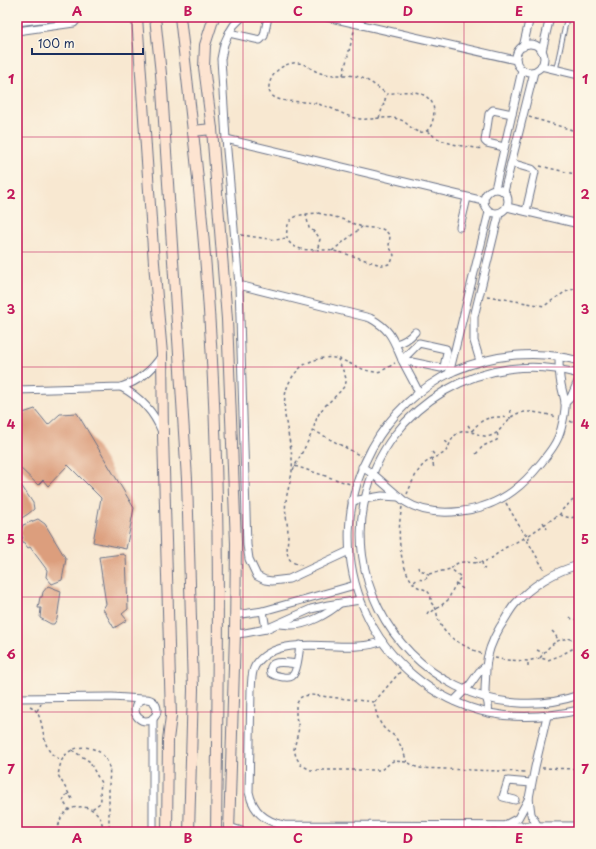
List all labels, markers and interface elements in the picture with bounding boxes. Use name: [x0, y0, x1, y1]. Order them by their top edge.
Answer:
text: A: [72, 1, 82, 20]
text: B: [184, 1, 193, 20]
text: C: [293, 1, 303, 20]
text: D: [403, 1, 413, 20]
text: E: [515, 1, 523, 20]
scale bar: [32, 30, 143, 56]
text: 100 m: [38, 34, 75, 52]
text: 1: [8, 69, 14, 88]
text: 1: [582, 69, 588, 88]
text: 2: [6, 184, 16, 203]
text: 2: [580, 184, 590, 203]
text: 3: [7, 299, 16, 318]
text: 3: [581, 299, 590, 318]
text: 4: [7, 414, 16, 433]
text: 4: [581, 414, 590, 433]
text: 5: [7, 529, 15, 548]
text: 5: [581, 529, 589, 548]
text: 6: [6, 644, 16, 663]
text: 6: [580, 644, 590, 663]
text: 7: [7, 759, 15, 778]
text: 7: [581, 759, 589, 778]
text: A: [72, 828, 82, 847]
text: B: [184, 828, 193, 847]
text: C: [293, 828, 303, 847]
text: D: [403, 828, 413, 847]
text: E: [515, 828, 523, 847]

